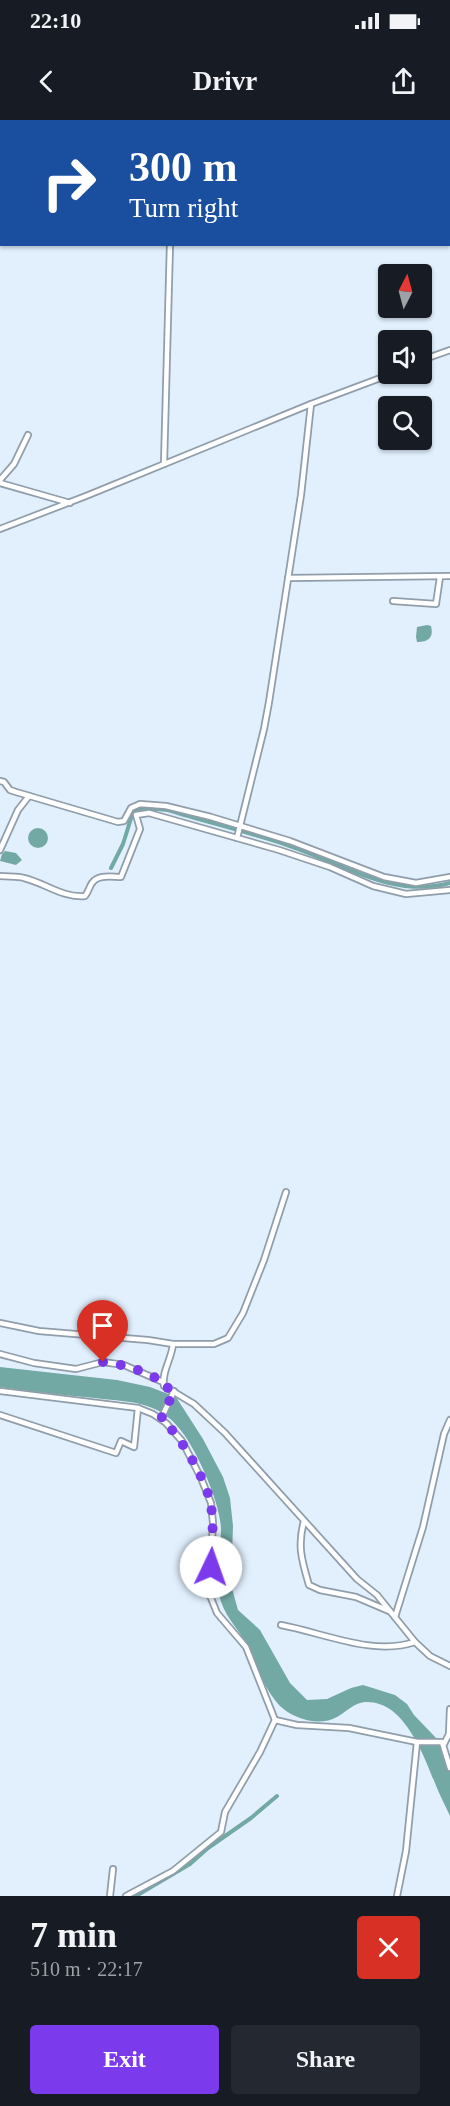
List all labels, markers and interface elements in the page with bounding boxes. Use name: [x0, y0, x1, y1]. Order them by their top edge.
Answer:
text: 22:10: [30, 8, 81, 33]
icon: back: [30, 65, 63, 98]
icon: share: [387, 65, 420, 98]
text: Drivr: [193, 66, 257, 96]
icon: right: [30, 144, 108, 222]
text: 300 m: [129, 144, 238, 190]
text: Turn right: [129, 193, 238, 223]
north arrow: [378, 264, 432, 318]
map controls: [378, 264, 432, 450]
button: sound: [378, 330, 432, 384]
button: search: [378, 396, 432, 450]
pin: [77, 1300, 128, 1362]
icon: arrive: [86, 1309, 119, 1342]
position arrow: [179, 1535, 243, 1599]
text: 7 min: [30, 1915, 117, 1955]
button: close: [357, 1916, 420, 1979]
text: 510 m · 22:17: [30, 1958, 143, 1980]
button: Exit: [30, 2025, 219, 2094]
button: Share: [231, 2025, 420, 2094]

